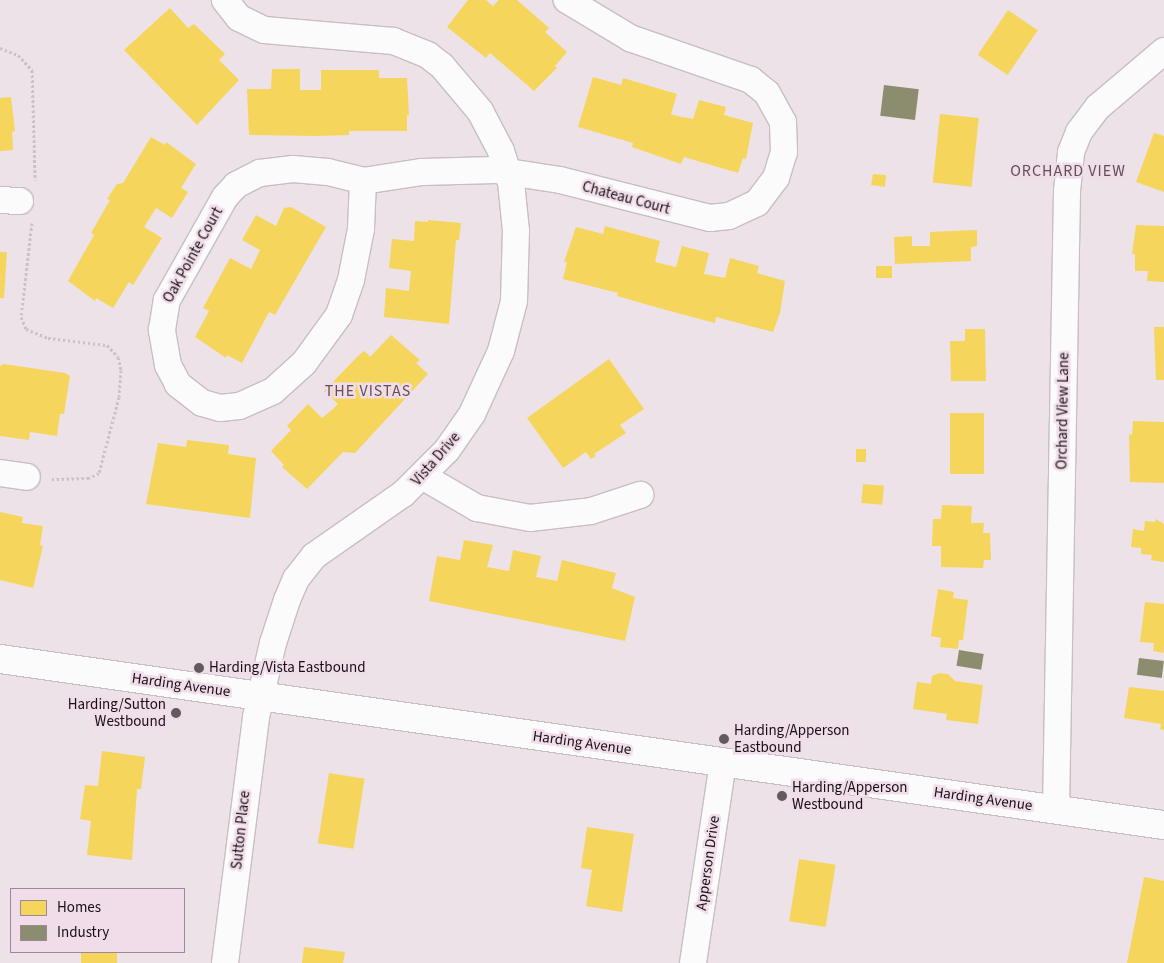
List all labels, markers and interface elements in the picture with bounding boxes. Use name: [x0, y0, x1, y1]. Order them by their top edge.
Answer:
district label: ORCHARD VIEW: [1009, 161, 1127, 181]
street label: Chateau Court: [580, 178, 672, 218]
street label: Oak Pointe Court: [159, 204, 227, 306]
street label: Orchard View Lane: [1053, 352, 1073, 470]
district label: THE VISTAS: [324, 381, 412, 401]
street label: Vista Drive: [408, 428, 464, 490]
place label: Harding/Vista Eastbound: [209, 659, 365, 677]
marker: Harding/Vista Eastbound: [193, 662, 205, 674]
street label: Harding Avenue: [131, 669, 231, 701]
place label: Harding/Sutton Westbound: [68, 695, 166, 730]
marker: Harding/Sutton Westbound: [170, 707, 182, 719]
place label: Harding/Apperson Eastbound: [734, 721, 850, 756]
street label: Harding Avenue: [532, 727, 632, 759]
marker: Harding/Apperson Eastbound: [718, 733, 730, 745]
place label: Harding/Apperson Westbound: [792, 778, 908, 813]
street label: Harding Avenue: [933, 783, 1033, 815]
street label: Sutton Place: [228, 790, 254, 870]
marker: Harding/Apperson Westbound: [776, 790, 788, 802]
street label: Apperson Drive: [692, 814, 724, 912]
legend: [10, 888, 185, 953]
text: Homes: [57, 897, 101, 918]
text: Industry: [57, 922, 109, 943]

